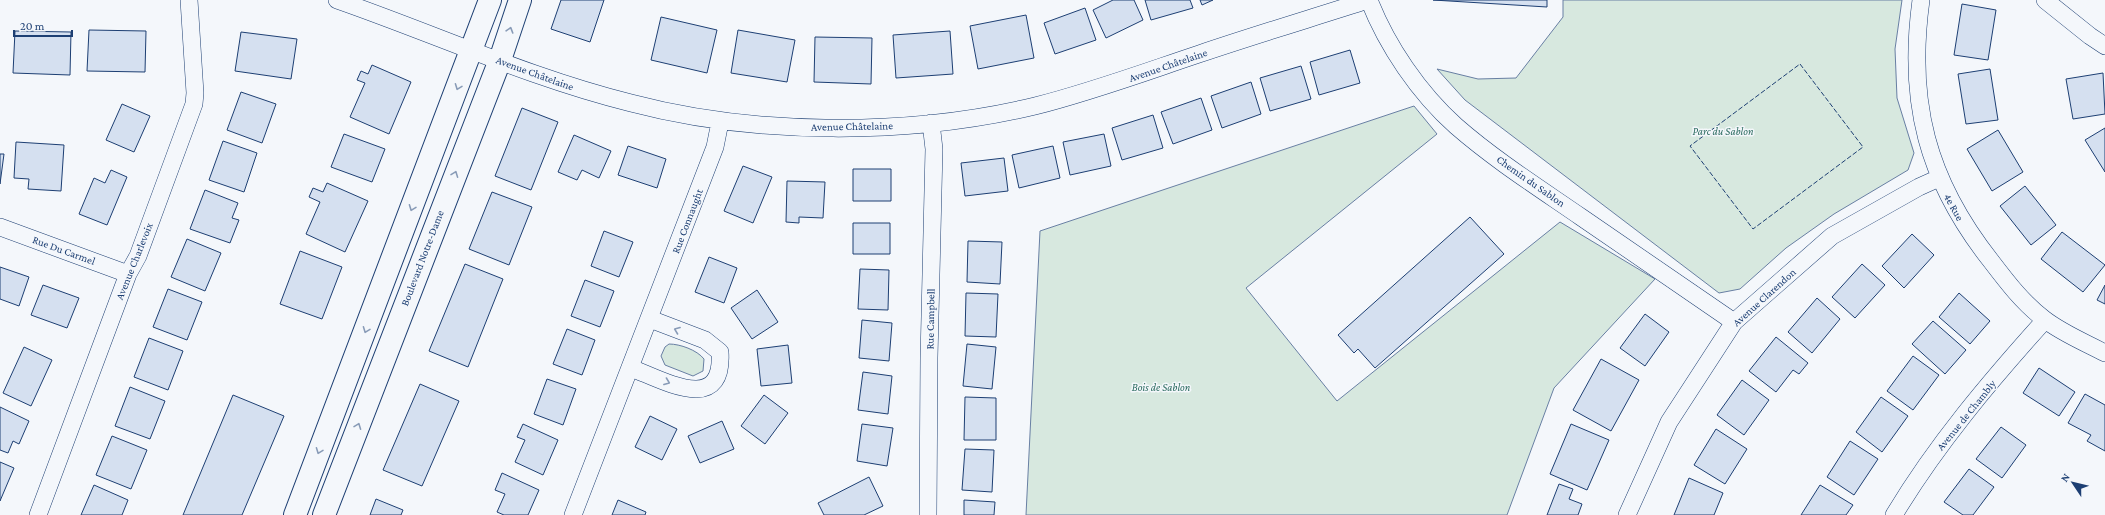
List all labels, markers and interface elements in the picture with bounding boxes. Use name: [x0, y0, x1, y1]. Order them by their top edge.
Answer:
scale bar: [14, 12, 72, 38]
text: 20 m: [20, 19, 45, 33]
one-way arrow: [506, 27, 514, 34]
street label: Avenue Châtelaine: [1127, 46, 1209, 84]
street label: Avenue Châtelaine: [494, 53, 576, 93]
one-way arrow: [455, 83, 463, 90]
street label: Avenue Châtelaine: [811, 119, 893, 133]
park label: Parc du Sablon: [1693, 125, 1754, 137]
street label: Chemin du Sablon: [1494, 153, 1568, 209]
one-way arrow: [450, 171, 458, 179]
street label: Rue Connaught: [669, 187, 706, 255]
street label: 4e Rue: [1942, 191, 1966, 223]
one-way arrow: [408, 205, 416, 212]
street label: Boulevard Notre-Dame: [398, 208, 446, 308]
street label: Avenue Charlevoix: [113, 221, 155, 301]
street label: Rue Du Carmel: [31, 233, 97, 267]
street label: Avenue Clarendon: [1730, 266, 1798, 328]
street label: Rue Campbell: [923, 288, 938, 350]
one-way arrow: [362, 326, 370, 333]
one-way arrow: [674, 326, 681, 334]
one-way arrow: [664, 377, 671, 385]
street label: Avenue de Chambly: [1934, 377, 1999, 453]
park label: Bois de Sablon: [1132, 381, 1191, 393]
one-way arrow: [353, 423, 361, 430]
one-way arrow: [316, 448, 324, 455]
north arrow: [2053, 463, 2093, 503]
text: N: [2058, 470, 2072, 484]

